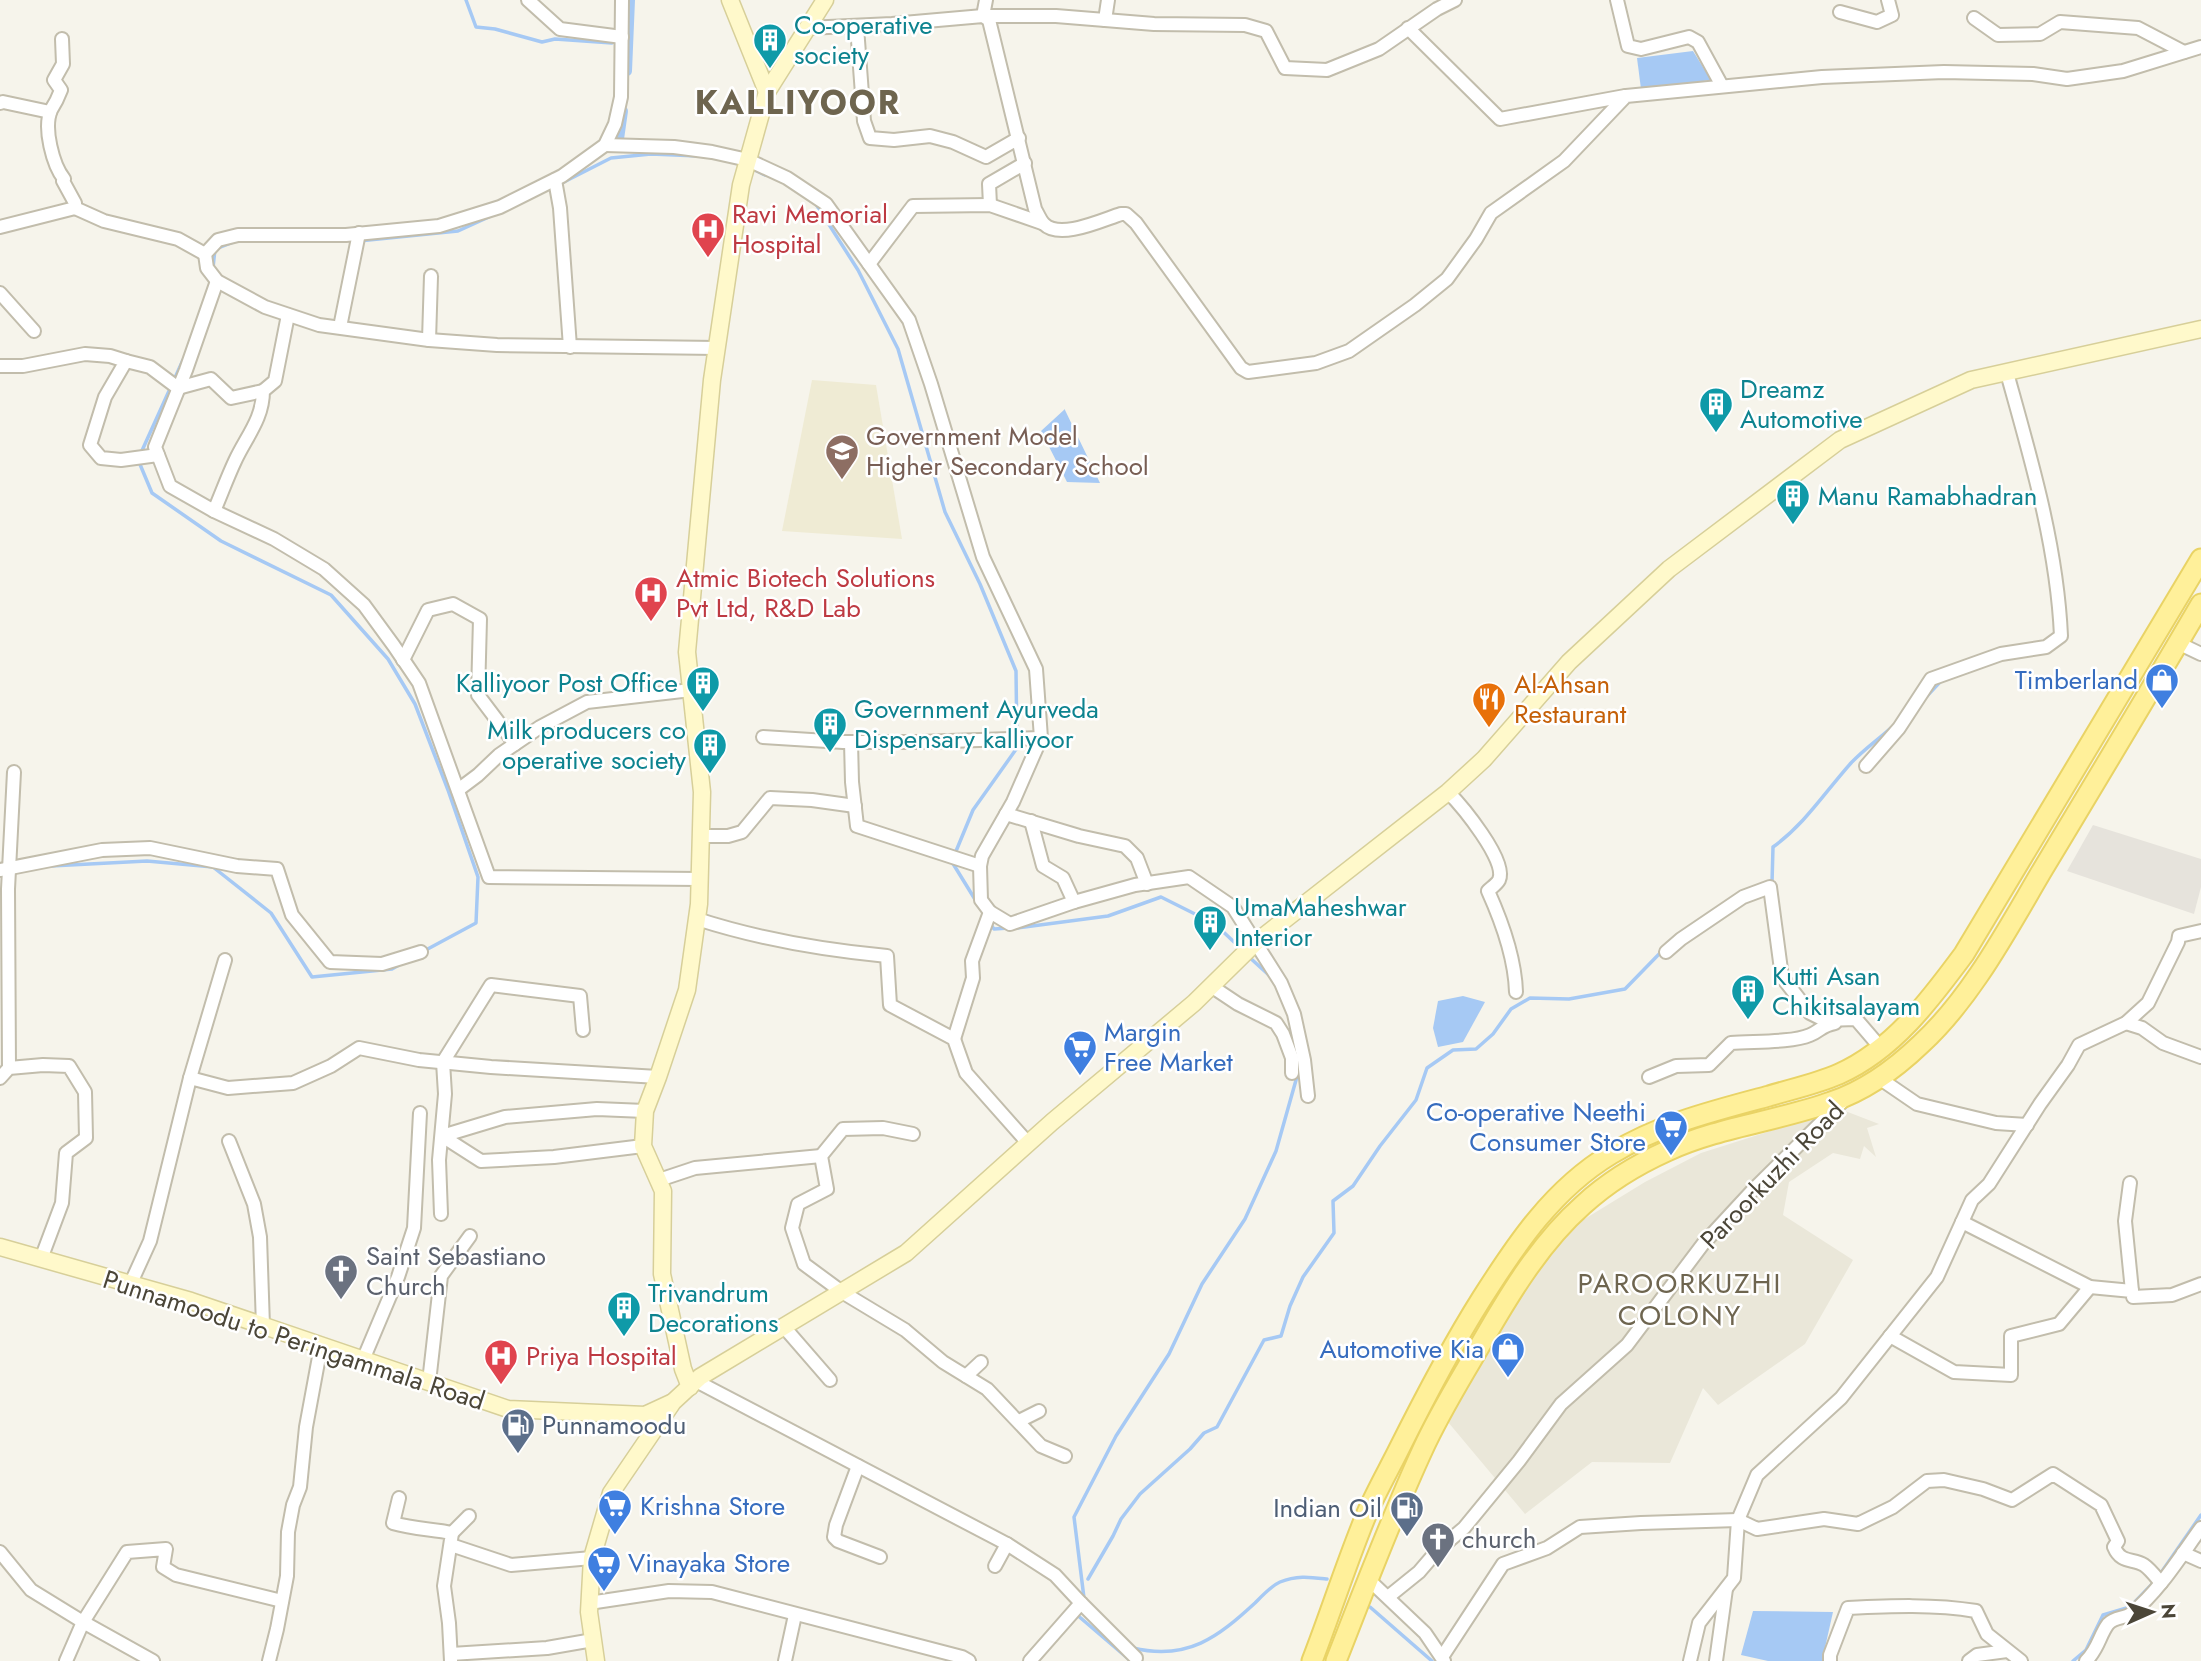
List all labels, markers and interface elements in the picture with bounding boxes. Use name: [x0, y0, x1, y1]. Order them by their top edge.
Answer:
place label: Co-operative society: [794, 6, 933, 74]
building icon: Co-operative society: [751, 21, 789, 70]
district label: KALLIYOOR: [695, 79, 901, 126]
place label: Ravi Memorial Hospital: [732, 195, 888, 263]
hospital icon: Ravi Memorial Hospital: [689, 210, 727, 259]
place label: Dreamz Automotive: [1740, 370, 1863, 438]
building icon: Dreamz Automotive: [1697, 385, 1735, 434]
place label: Government Model Higher Secondary School: [866, 417, 1149, 485]
school or university icon: Government Model Higher Secondary School: [823, 432, 861, 481]
building icon: Manu Ramabhadran: [1774, 477, 1812, 526]
place label: Manu Ramabhadran: [1818, 477, 2037, 515]
place label: Atmic Biotech Solutions Pvt Ltd, R&D Lab: [676, 559, 935, 627]
hospital icon: Atmic Biotech Solutions Pvt Ltd, R&D Lab: [632, 574, 670, 623]
place label: Timberland: [2015, 661, 2138, 699]
shop icon: Timberland: [2143, 661, 2181, 710]
place label: Kalliyoor Post Office: [456, 664, 678, 702]
building icon: Kalliyoor Post Office: [684, 664, 722, 713]
place label: Al-Ahsan Restaurant: [1514, 665, 1627, 733]
restaurant icon: Al-Ahsan Restaurant: [1470, 680, 1508, 729]
place label: Government Ayurveda Dispensary kalliyoor: [854, 690, 1099, 758]
building icon: Government Ayurveda Dispensary kalliyoor: [811, 705, 849, 754]
place label: Milk producers co operative society: [487, 711, 687, 779]
building icon: Milk producers co operative society: [691, 726, 729, 775]
place label: UmaMaheshwar Interior: [1234, 888, 1407, 956]
building icon: UmaMaheshwar Interior: [1191, 903, 1229, 952]
place label: Kutti Asan Chikitsalayam: [1772, 957, 1920, 1025]
building icon: Kutti Asan Chikitsalayam: [1729, 972, 1767, 1021]
place label: Margin Free Market: [1104, 1013, 1234, 1081]
supermarket icon: Margin Free Market: [1061, 1028, 1099, 1077]
street label: Paroorkuzhi Road: [1691, 1092, 1853, 1258]
place label: Co-operative Neethi Consumer Store: [1426, 1093, 1646, 1161]
supermarket icon: Co-operative Neethi Consumer Store: [1652, 1108, 1690, 1157]
place label: Saint Sebastiano Church: [366, 1237, 546, 1305]
church icon: Saint Sebastiano Church: [322, 1252, 360, 1301]
street label: Punnamoodu to Peringammala Road: [98, 1260, 490, 1420]
district label: PAROORKUZHI COLONY: [1578, 1263, 1782, 1336]
place label: Trivandrum Decorations: [648, 1274, 778, 1342]
building icon: Trivandrum Decorations: [605, 1289, 643, 1338]
place label: Automotive Kia: [1320, 1330, 1484, 1368]
shop icon: Automotive Kia: [1489, 1330, 1527, 1379]
hospital icon: Priya Hospital: [482, 1337, 520, 1386]
place label: Priya Hospital: [526, 1337, 677, 1375]
fuel station icon: Punnamoodu: [499, 1406, 537, 1455]
place label: Punnamoodu: [542, 1406, 686, 1444]
supermarket icon: Krishna Store: [596, 1487, 634, 1536]
place label: Krishna Store: [640, 1487, 785, 1525]
place label: Indian Oil: [1273, 1489, 1382, 1527]
fuel station icon: Indian Oil: [1388, 1489, 1426, 1538]
church icon: church: [1419, 1520, 1457, 1569]
place label: church: [1462, 1520, 1536, 1558]
supermarket icon: Vinayaka Store: [585, 1544, 623, 1593]
place label: Vinayaka Store: [628, 1544, 790, 1582]
north arrow: [2117, 1577, 2187, 1647]
text: N: [2155, 1603, 2182, 1619]

